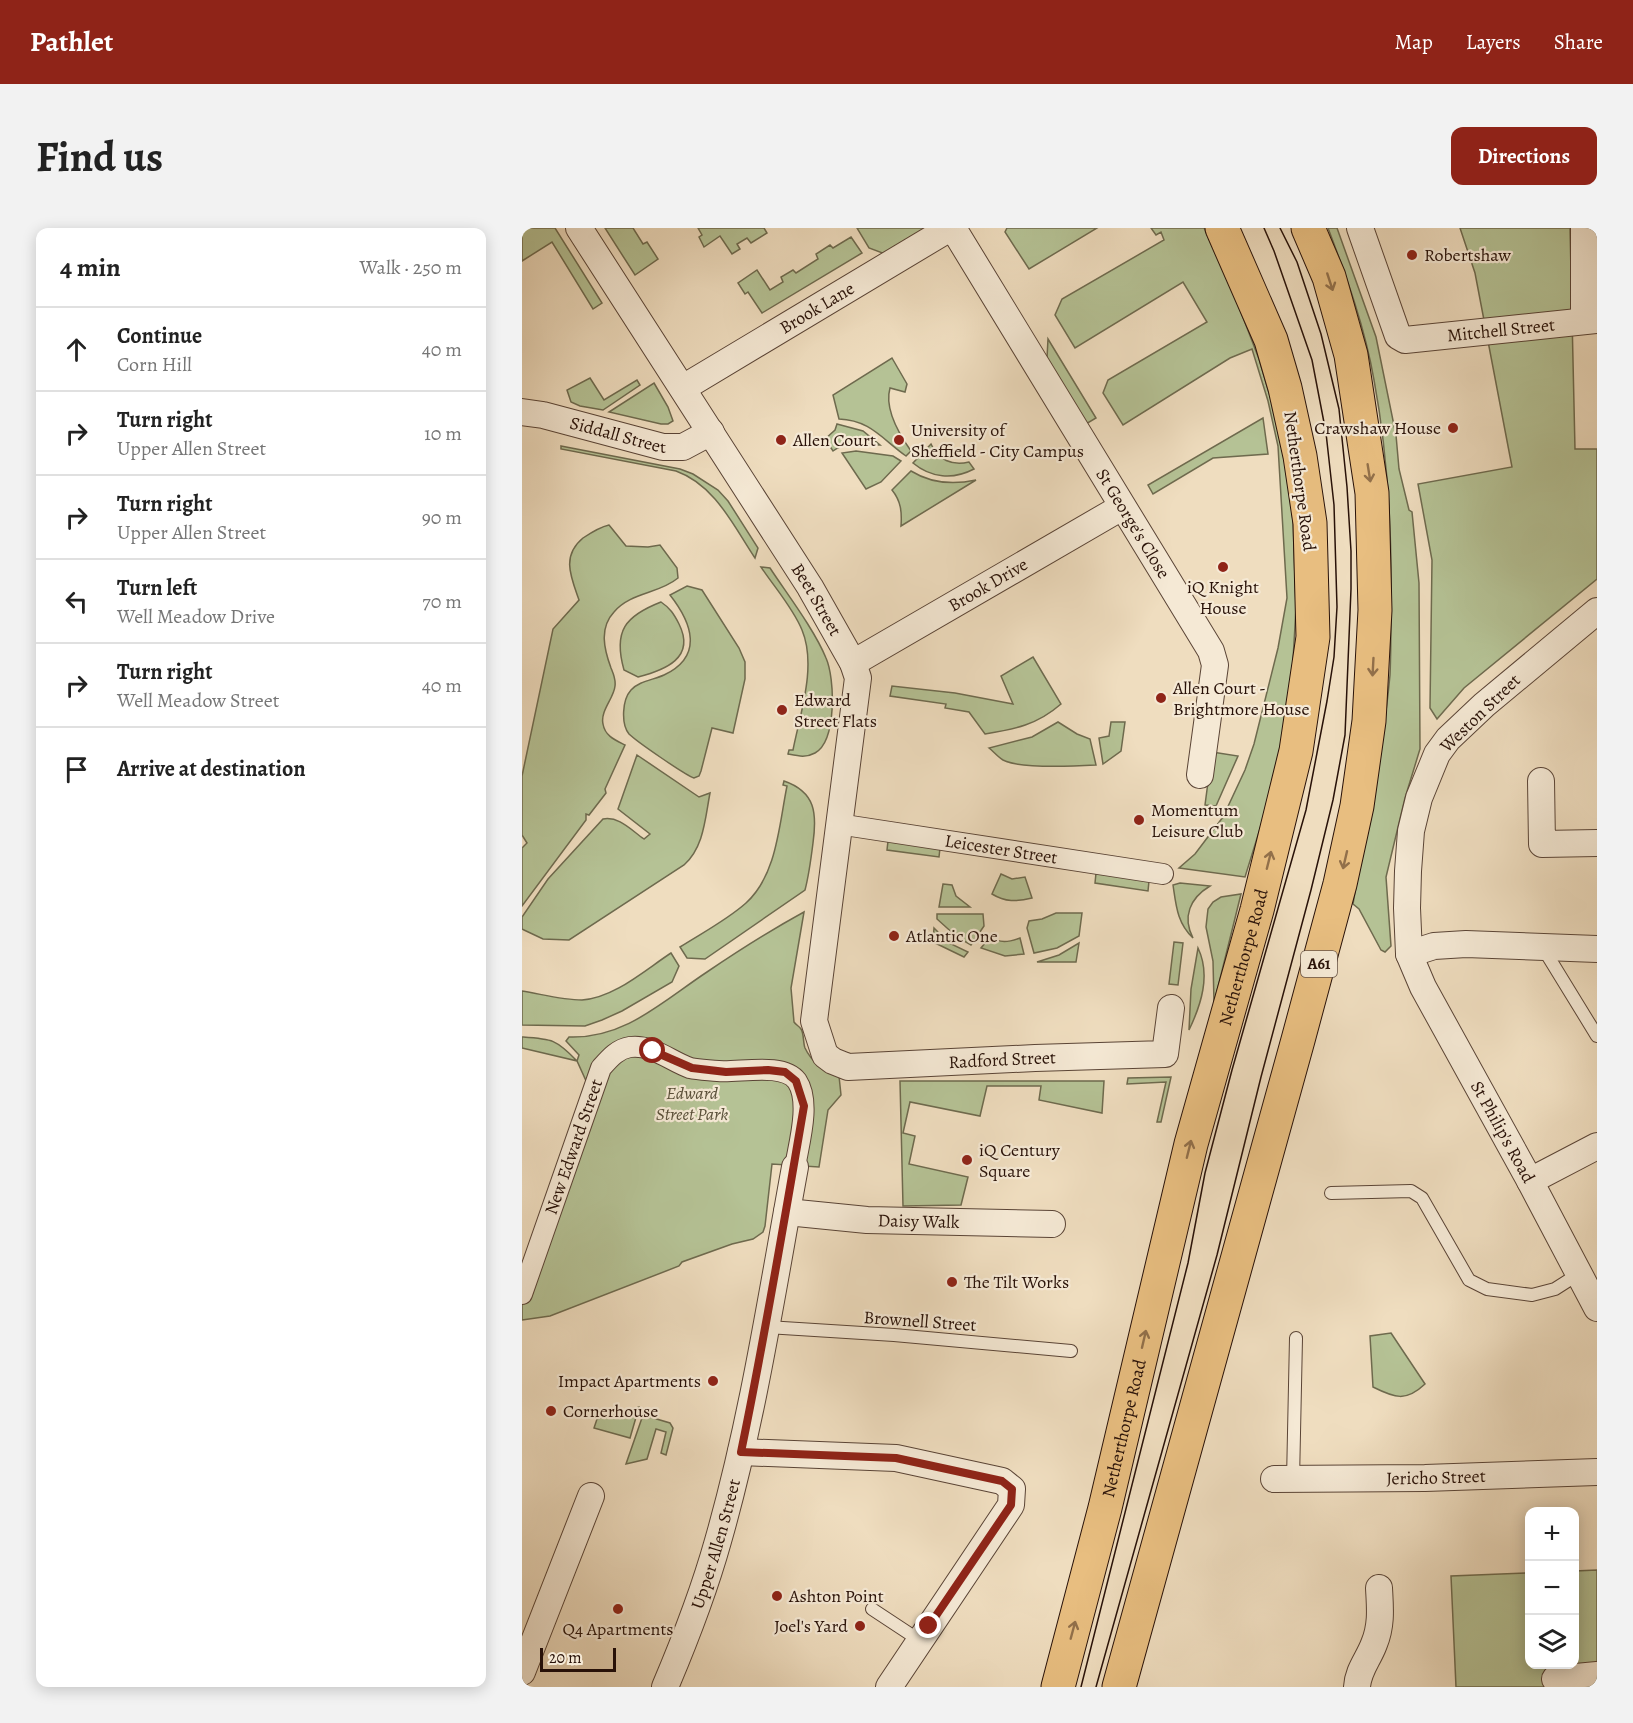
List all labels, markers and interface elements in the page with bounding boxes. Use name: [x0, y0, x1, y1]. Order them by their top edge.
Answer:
text: Pathlet: [30, 23, 113, 61]
text: Map: [1394, 28, 1433, 56]
text: Layers: [1466, 28, 1521, 56]
text: Share: [1554, 28, 1603, 56]
button: Directions: [1451, 127, 1597, 185]
text: Find us: [36, 128, 163, 185]
place label: Robertshaw: [1424, 243, 1511, 267]
marker: Robertshaw: [1405, 248, 1419, 262]
text: 4 min: [60, 250, 121, 285]
text: Walk · 250 m: [360, 254, 462, 281]
one-way arrow: [1325, 272, 1336, 291]
street label: Brook Lane: [775, 276, 859, 340]
street label: Mitchell Street: [1446, 312, 1556, 348]
text: Continue: [117, 321, 202, 351]
icon: ahead: [60, 333, 93, 366]
text: 40 m: [422, 336, 462, 363]
text: Corn Hill: [117, 351, 192, 378]
text: Turn right: [117, 405, 213, 435]
street label: Netherthorpe Road: [1278, 409, 1322, 553]
street label: Siddall Street: [567, 411, 666, 459]
place label: Crawshaw House: [1314, 416, 1441, 440]
icon: right: [60, 417, 93, 450]
place label: University of Sheffield - City Campus: [911, 418, 1084, 463]
text: 10 m: [424, 420, 462, 447]
marker: Crawshaw House: [1446, 421, 1460, 435]
place label: Allen Court: [792, 428, 876, 452]
marker: Allen Court: [774, 433, 788, 447]
marker: University of Sheffield - City Campus: [892, 433, 906, 447]
text: Upper Allen Street: [117, 435, 266, 462]
one-way arrow: [1364, 462, 1375, 482]
street label: St George's Close: [1090, 464, 1176, 583]
text: Turn right: [117, 489, 213, 519]
icon: right: [60, 501, 93, 534]
text: 90 m: [422, 504, 462, 531]
text: Upper Allen Street: [117, 519, 266, 546]
street label: Brook Drive: [944, 552, 1032, 617]
street label: Beet Street: [786, 558, 847, 640]
marker: iQ Knight House: [1216, 560, 1230, 574]
text: Turn left: [117, 573, 197, 603]
place label: iQ Knight House: [1187, 575, 1259, 620]
icon: left: [60, 585, 93, 618]
text: 70 m: [422, 588, 462, 615]
text: Well Meadow Drive: [117, 603, 275, 630]
text: Turn right: [117, 657, 213, 687]
one-way arrow: [1367, 657, 1378, 677]
street label: Weston Street: [1434, 668, 1526, 758]
icon: right: [60, 669, 93, 702]
text: 40 m: [422, 672, 462, 699]
place label: Allen Court - Brightmore House: [1172, 676, 1310, 721]
text: Well Meadow Street: [117, 687, 279, 714]
place label: Edward Street Flats: [794, 688, 877, 733]
marker: Allen Court - Brightmore House: [1154, 691, 1168, 705]
marker: Edward Street Flats: [775, 703, 789, 717]
icon: arrive: [60, 753, 93, 786]
text: Arrive at destination: [117, 754, 306, 784]
place label: Momentum Leisure Club: [1151, 798, 1243, 843]
marker: Momentum Leisure Club: [1132, 813, 1146, 827]
street label: Leicester Street: [943, 829, 1059, 870]
one-way arrow: [1339, 850, 1350, 869]
one-way arrow: [1263, 851, 1275, 870]
street label: Netherthorpe Road: [1213, 886, 1274, 1029]
place label: Atlantic One: [905, 924, 998, 948]
marker: Atlantic One: [887, 929, 901, 943]
road number: A61: [1301, 951, 1337, 977]
route start: [639, 1037, 665, 1063]
street label: Radford Street: [948, 1045, 1056, 1074]
street label: New Edward Street: [539, 1076, 608, 1218]
street label: St Philip's Road: [1465, 1076, 1541, 1187]
park label: Edward Street Park: [656, 1081, 728, 1126]
place label: iQ Century Square: [979, 1138, 1061, 1183]
one-way arrow: [1184, 1140, 1196, 1159]
marker: iQ Century Square: [960, 1153, 974, 1167]
street label: Daisy Walk: [877, 1208, 960, 1234]
place label: The Tilt Works: [964, 1270, 1069, 1294]
marker: The Tilt Works: [945, 1275, 959, 1289]
street label: Brownell Street: [863, 1305, 977, 1337]
one-way arrow: [1139, 1330, 1150, 1349]
street label: Netherthorpe Road: [1096, 1356, 1152, 1500]
place label: Impact Apartments: [558, 1369, 701, 1393]
marker: Impact Apartments: [706, 1374, 720, 1388]
place label: Cornerhouse: [563, 1399, 658, 1423]
marker: Cornerhouse: [544, 1404, 558, 1418]
street label: Jericho Street: [1386, 1464, 1486, 1490]
street label: Upper Allen Street: [685, 1476, 746, 1612]
map controls: [1525, 1507, 1579, 1669]
button: +: [1525, 1507, 1579, 1561]
button: −: [1525, 1561, 1579, 1615]
place label: Ashton Point: [788, 1584, 884, 1608]
marker: Ashton Point: [770, 1589, 784, 1603]
marker: Q4 Apartments: [611, 1602, 625, 1616]
route end: [915, 1612, 941, 1638]
place label: Joel's Yard: [774, 1614, 848, 1638]
button: layers: [1525, 1615, 1579, 1669]
place label: Q4 Apartments: [562, 1617, 674, 1641]
marker: Joel's Yard: [853, 1619, 867, 1633]
one-way arrow: [1068, 1621, 1079, 1640]
scale bar: [540, 1645, 616, 1672]
text: 20 m: [549, 1647, 582, 1669]

